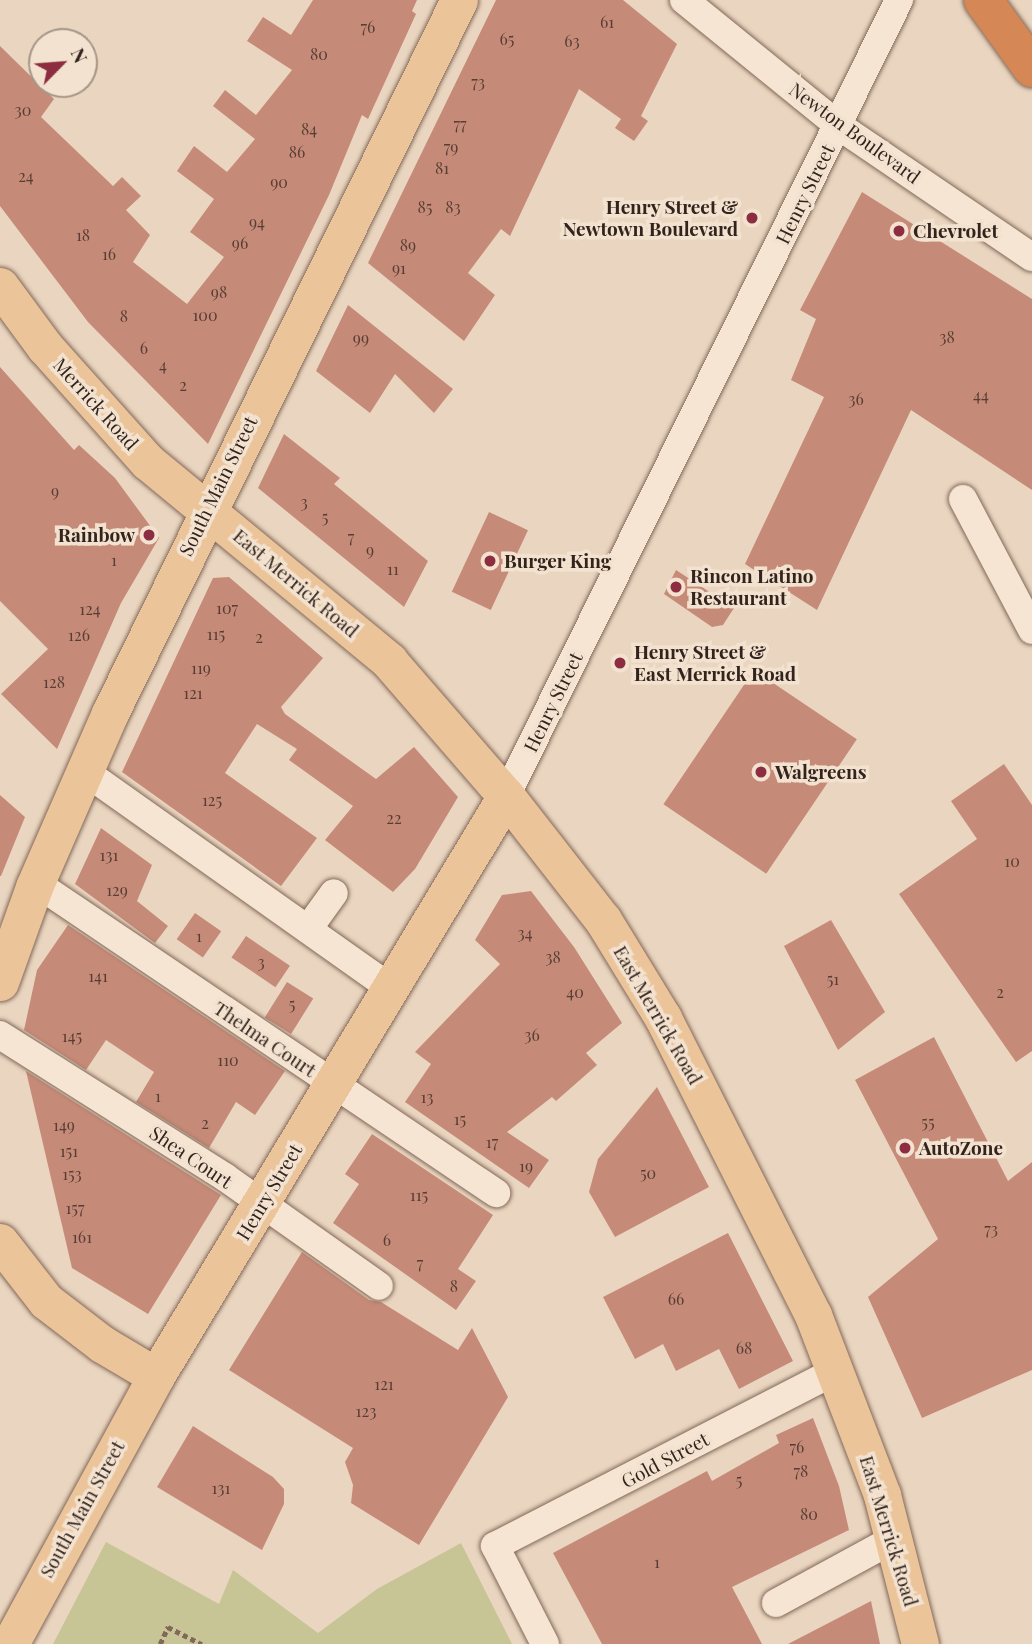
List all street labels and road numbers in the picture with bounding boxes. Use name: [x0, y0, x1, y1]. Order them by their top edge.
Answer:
street label: Newton Boulevard: [785, 78, 925, 188]
street label: Henry Street: [771, 140, 839, 248]
street label: Merrick Road: [49, 353, 143, 455]
street label: South Main Street: [174, 412, 262, 560]
street label: East Merrick Road: [229, 524, 363, 642]
street label: Henry Street: [519, 648, 587, 756]
street label: East Merrick Road: [609, 941, 707, 1089]
street label: Thelma Court: [209, 996, 321, 1082]
street label: Shea Court: [145, 1121, 237, 1193]
street label: Henry Street: [231, 1140, 307, 1244]
street label: Gold Street: [617, 1427, 713, 1493]
street label: South Main Street: [35, 1437, 129, 1581]
street label: East Merrick Road: [855, 1453, 923, 1609]

